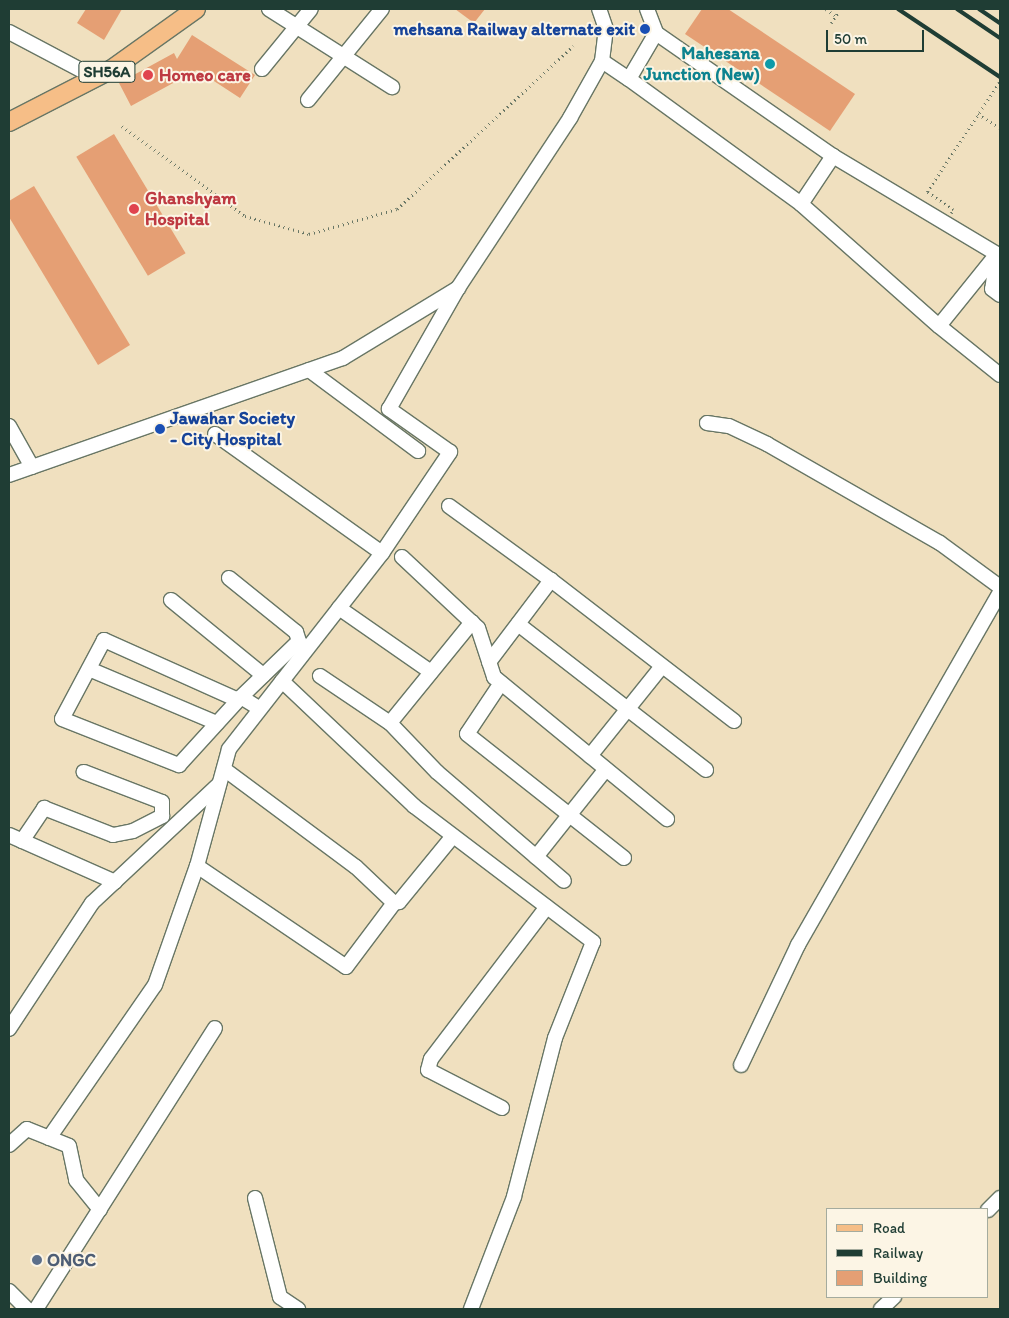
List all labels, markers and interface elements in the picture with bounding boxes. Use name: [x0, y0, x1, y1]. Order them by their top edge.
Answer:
place label: mehsana Railway alternate exit: [393, 18, 635, 40]
scale bar: [829, 20, 926, 52]
marker: mehsana Railway alternate exit: [639, 23, 651, 35]
text: 50 m: [834, 30, 867, 48]
place label: Mahesana Junction (New): [644, 43, 760, 86]
road number: SH56A: [78, 58, 136, 86]
marker: Mahesana Junction (New): [764, 58, 776, 70]
place label: Homeo care: [159, 64, 251, 86]
marker: Homeo care: [141, 68, 155, 82]
place label: Ghanshyam Hospital: [145, 188, 236, 230]
marker: Ghanshyam Hospital: [127, 202, 141, 216]
place label: Jawahar Society - City Hospital: [170, 408, 295, 450]
marker: Jawahar Society - City Hospital: [154, 423, 166, 435]
legend: [826, 1208, 989, 1298]
text: Road: [873, 1219, 905, 1237]
text: Railway: [873, 1244, 923, 1262]
place label: ONGC: [47, 1249, 96, 1271]
marker: ONGC: [31, 1254, 43, 1266]
text: Building: [873, 1269, 927, 1287]

